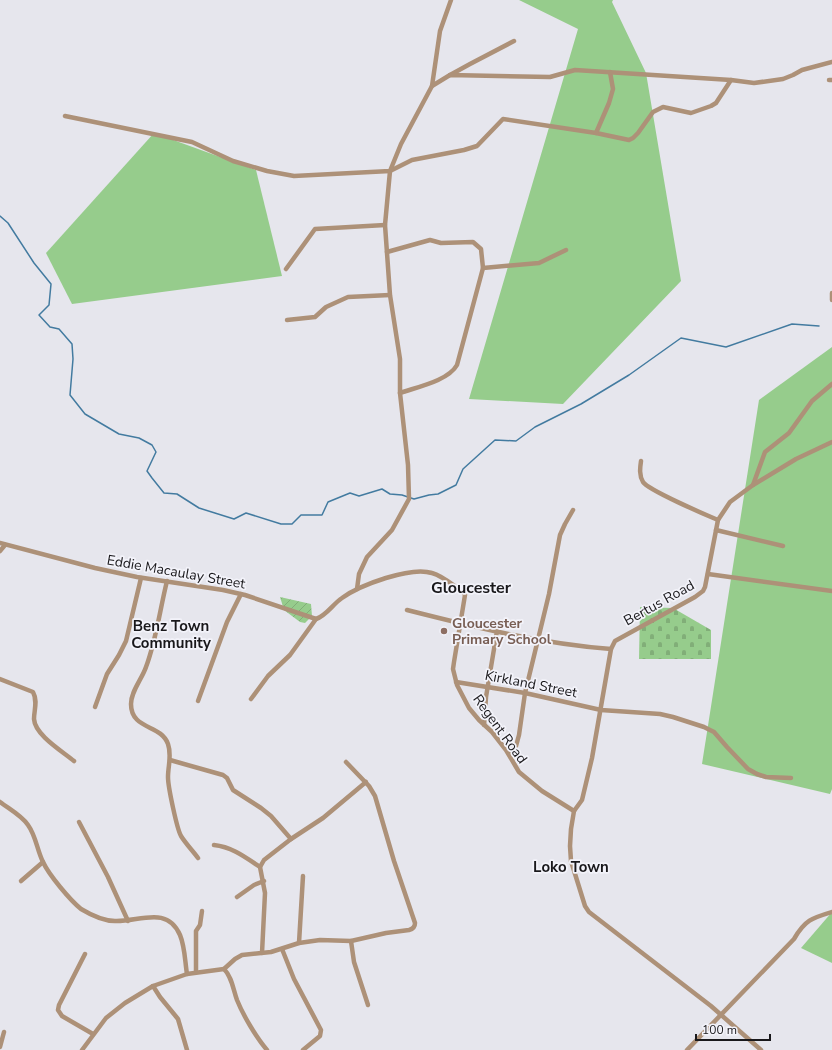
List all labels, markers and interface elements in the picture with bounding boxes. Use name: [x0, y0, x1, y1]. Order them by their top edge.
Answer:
street label: Eddie Macaulay Street: [105, 550, 247, 594]
street label: Bertus Road: [620, 576, 698, 630]
district label: Gloucester: [431, 577, 512, 599]
place label: Gloucester Primary School: [452, 614, 552, 649]
district label: Benz Town Community: [131, 616, 211, 653]
marker: Gloucester Primary School: [439, 626, 449, 636]
street label: Kirkland Street: [483, 666, 579, 702]
street label: Regent Road: [468, 691, 532, 767]
district label: Loko Town: [533, 857, 609, 877]
scale bar: [696, 1016, 770, 1042]
text: 100 m: [702, 1022, 737, 1038]

